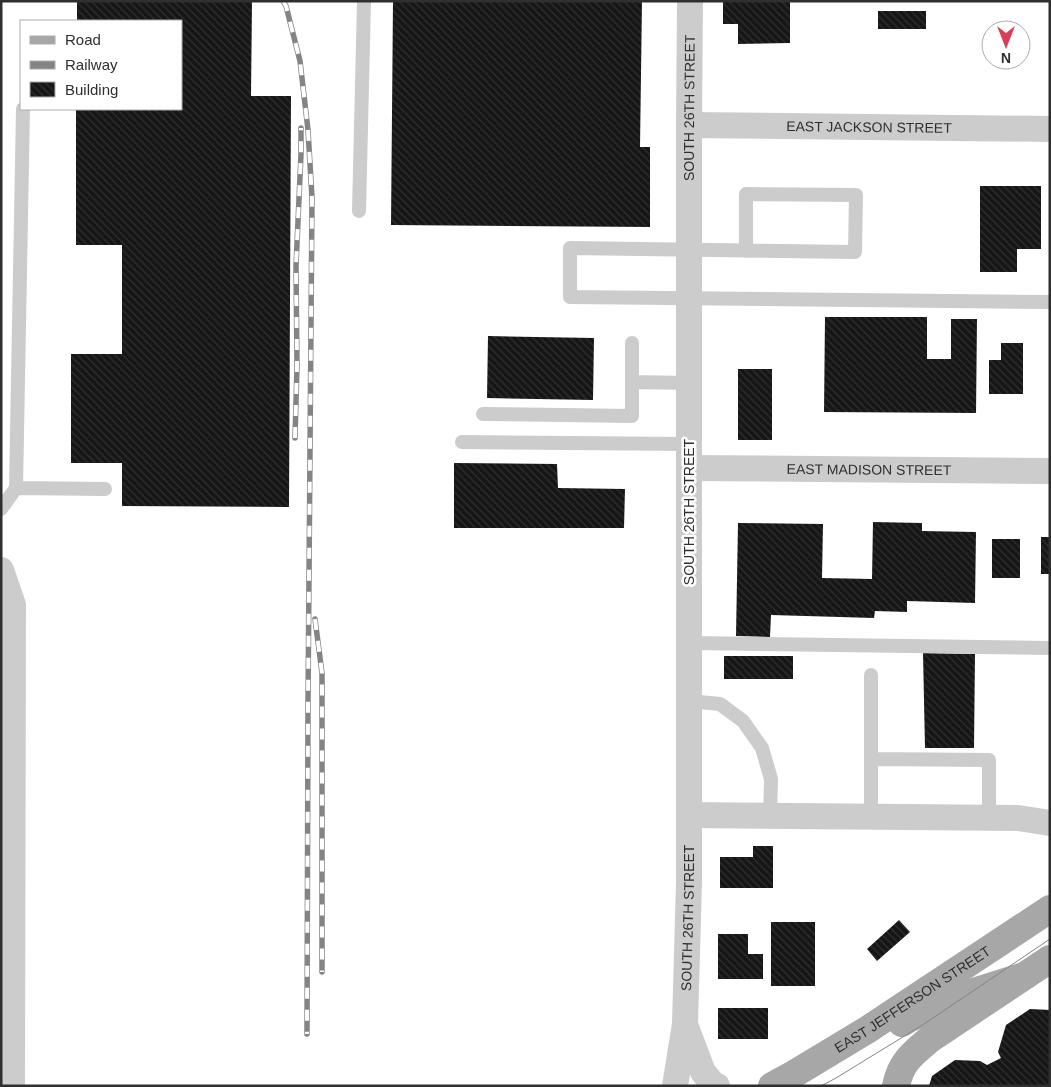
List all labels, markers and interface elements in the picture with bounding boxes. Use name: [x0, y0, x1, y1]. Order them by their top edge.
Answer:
legend: [20, 20, 182, 110]
north arrow: [981, 20, 1031, 70]
text: Road: [65, 31, 101, 48]
street label: SOUTH 26TH STREET: [681, 34, 698, 181]
text: N: [1001, 50, 1011, 66]
text: Railway: [65, 56, 118, 73]
text: Building: [65, 81, 118, 98]
street label: EAST JACKSON STREET: [786, 118, 952, 136]
street label: SOUTH 26TH STREET: [681, 438, 697, 585]
street label: EAST MADISON STREET: [787, 461, 952, 478]
street label: SOUTH 26TH STREET: [678, 844, 697, 991]
street label: EAST JEFFERSON STREET: [831, 943, 994, 1056]

